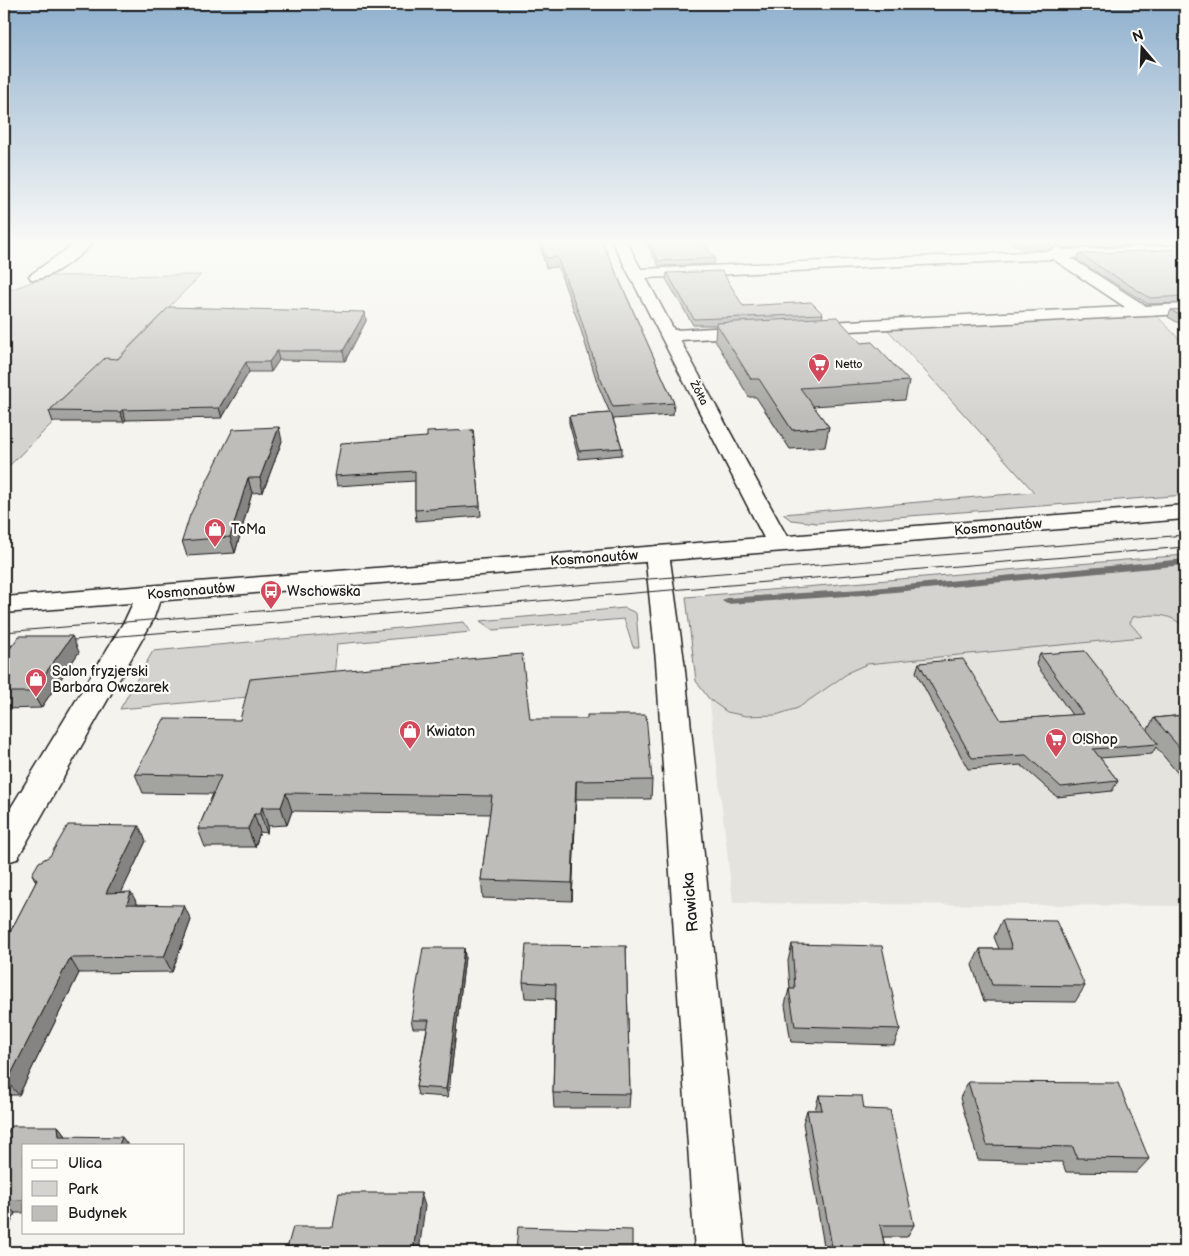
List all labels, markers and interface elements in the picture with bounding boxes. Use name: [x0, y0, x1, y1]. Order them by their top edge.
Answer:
north arrow: [1116, 22, 1166, 72]
text: N: [1130, 26, 1146, 46]
supermarket icon: Netto: [807, 352, 831, 383]
place label: Netto: [835, 358, 862, 371]
street label: Żółta: [687, 378, 711, 407]
street label: Kosmonautów: [953, 515, 1043, 539]
shop icon: ToMa: [203, 517, 227, 548]
place label: ToMa: [231, 521, 266, 538]
street label: Kosmonautów: [549, 546, 639, 570]
street label: Kosmonautów: [146, 579, 236, 603]
bus stop icon: Wschowska: [259, 579, 283, 610]
place label: Wschowska: [287, 583, 361, 600]
place label: Salon fryzjerski Barbara Owczarek: [52, 663, 169, 696]
shop icon: Salon fryzjerski Barbara Owczarek: [24, 667, 48, 698]
shop icon: Kwiaton: [398, 719, 422, 750]
place label: Kwiaton: [426, 723, 475, 740]
supermarket icon: O!Shop: [1044, 727, 1068, 758]
place label: O!Shop: [1072, 731, 1118, 748]
street label: Rawicka: [679, 871, 703, 933]
legend: [22, 1144, 185, 1234]
text: Ulica: [68, 1154, 102, 1173]
text: Park: [68, 1180, 99, 1199]
text: Budynek: [68, 1204, 127, 1223]

